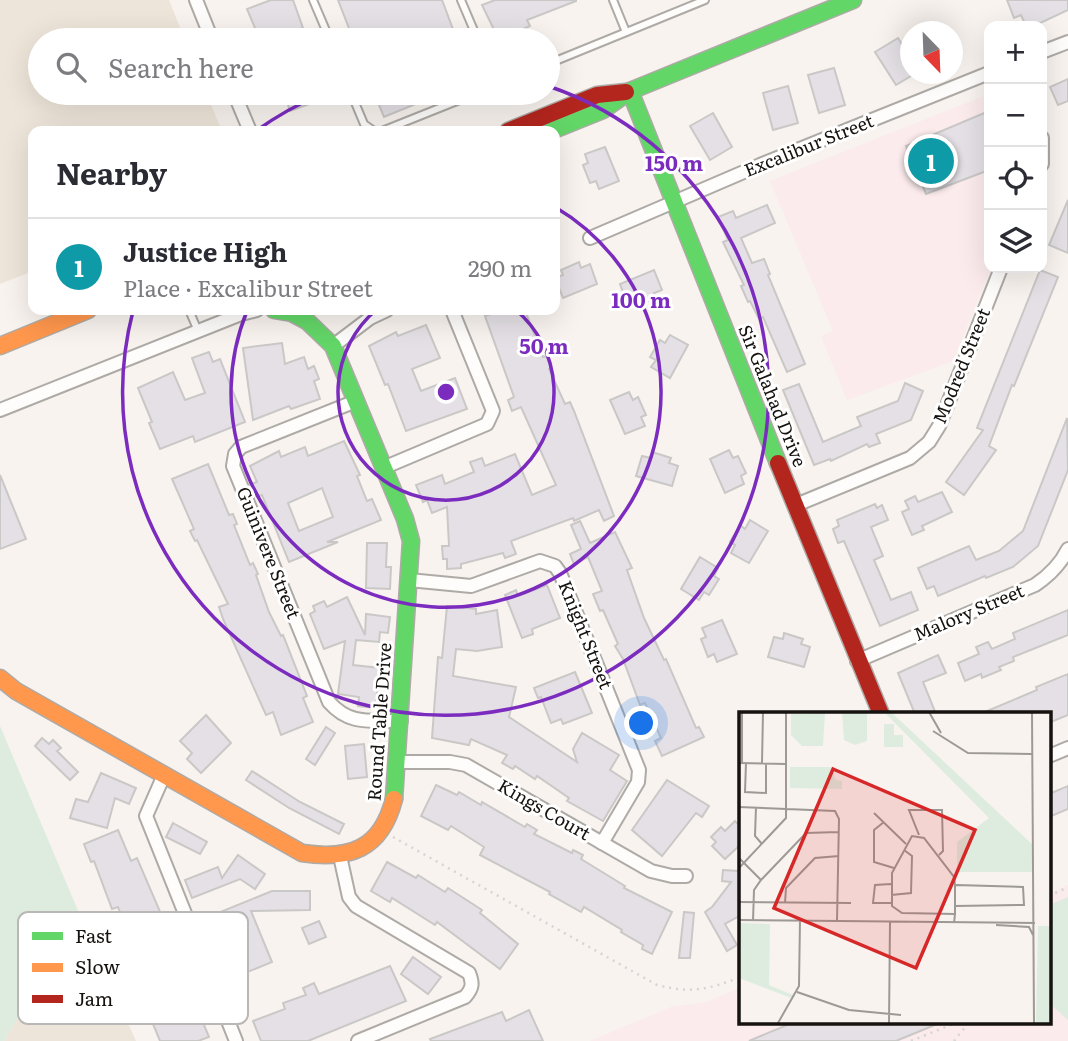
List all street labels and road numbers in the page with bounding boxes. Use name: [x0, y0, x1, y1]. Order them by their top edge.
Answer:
street label: Excalibur Street: [740, 106, 878, 183]
street label: Modred Street: [925, 303, 996, 428]
street label: Sir Galahad Drive: [733, 320, 814, 471]
street label: Guinivere Street: [231, 482, 308, 623]
street label: Knight Street: [552, 576, 621, 694]
street label: Malory Street: [909, 576, 1028, 647]
street label: Round Table Drive: [360, 642, 398, 802]
street label: Kings Court: [493, 771, 597, 847]

